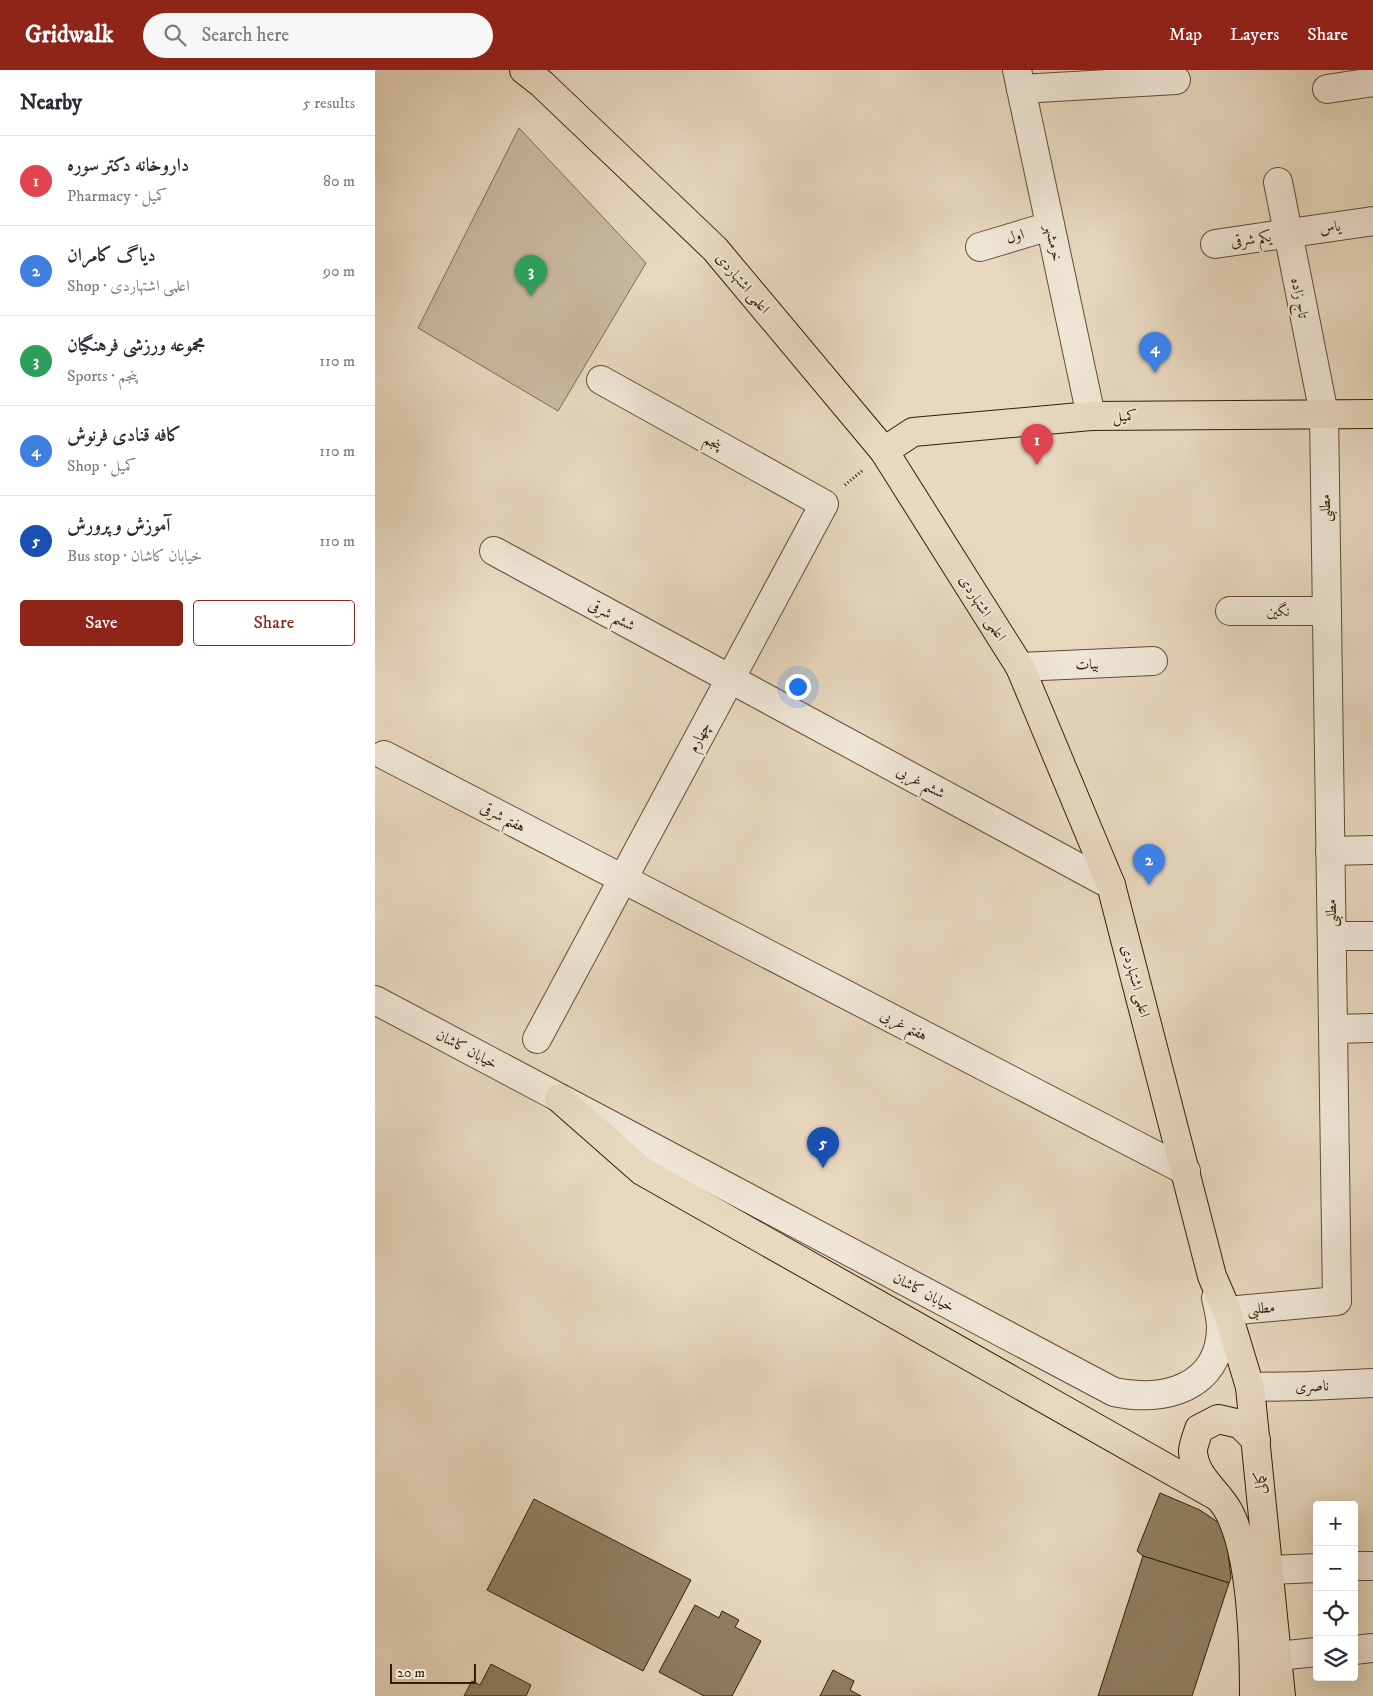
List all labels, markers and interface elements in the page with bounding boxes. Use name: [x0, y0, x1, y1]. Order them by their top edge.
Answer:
search box: [143, 13, 493, 58]
text: Gridwalk: [25, 20, 113, 50]
icon: search: [161, 21, 189, 49]
text: Search here: [201, 24, 289, 47]
text: Map: [1169, 24, 1202, 46]
text: Layers: [1230, 24, 1279, 46]
text: Share: [1307, 24, 1348, 46]
text: Nearby: [20, 90, 82, 116]
text: 5 results: [303, 93, 355, 113]
text: داروخانه دکتر سوره: [67, 154, 189, 177]
text: 1: [33, 171, 39, 191]
text: 80 m: [323, 171, 355, 191]
text: Pharmacy · کمیل: [67, 186, 168, 206]
street label: یاس: [1318, 216, 1343, 238]
street label: خرمشهر: [1040, 221, 1067, 263]
street label: اول: [1004, 225, 1027, 248]
street label: یکم شرقی: [1230, 227, 1274, 256]
text: دیاگ کامران: [67, 244, 156, 267]
street label: اعلمی اشتهاردی: [711, 249, 774, 319]
pin: 3: [515, 255, 547, 296]
text: 2: [32, 261, 40, 281]
text: 90 m: [323, 261, 355, 281]
text: Shop · اعلمی اشتهاردی: [67, 276, 190, 296]
street label: تاج زاده: [1283, 276, 1313, 321]
pin: 4: [1139, 332, 1171, 373]
text: مجموعه ورزشی فرهنگیان: [67, 334, 205, 357]
text: 3: [33, 351, 39, 371]
text: 110 m: [319, 351, 355, 371]
text: Sports · پنجم: [67, 366, 137, 386]
street label: کمیل: [1113, 407, 1138, 427]
text: کافه قنادی فرنوش: [67, 424, 181, 447]
pin: 1: [1021, 424, 1053, 465]
street label: پنجم: [698, 430, 727, 459]
text: 4: [31, 441, 41, 461]
text: 110 m: [319, 441, 355, 461]
text: Shop · کمیل: [67, 456, 137, 476]
street label: مطلبی: [1316, 494, 1337, 522]
text: آموزش و پرورش: [67, 514, 170, 537]
text: 5: [32, 531, 40, 551]
text: 110 m: [319, 531, 355, 551]
text: Bus stop · خیابان کاشان: [67, 546, 202, 566]
street label: اعلمی اشتهاردی: [954, 572, 1010, 645]
street label: ششم شرقی: [583, 595, 638, 640]
button: Save: [20, 600, 183, 646]
button: Share: [193, 600, 355, 646]
street label: نگین: [1266, 601, 1290, 621]
street label: بیات: [1075, 655, 1099, 674]
your location: [785, 674, 811, 700]
street label: چهارم: [684, 719, 718, 757]
street label: ششم غربی: [891, 762, 948, 808]
street label: هفتم شرقی: [475, 798, 529, 841]
pin: 2: [1133, 844, 1165, 885]
street label: مطلبی: [1322, 899, 1343, 927]
street label: اعلمی اشتهاردی: [1116, 943, 1154, 1020]
street label: هفتم غربی: [875, 1005, 931, 1050]
street label: خیابان کاشان: [433, 1025, 501, 1074]
pin: 5: [807, 1127, 839, 1168]
street label: خیابان کاشان: [890, 1268, 958, 1317]
street label: مطلبی: [1246, 1298, 1276, 1321]
street label: ناصری: [1295, 1376, 1330, 1397]
street label: کمالی: [1250, 1471, 1271, 1495]
map controls: [1313, 1501, 1358, 1681]
button: +: [1313, 1501, 1358, 1546]
button: −: [1313, 1546, 1358, 1591]
button: locate: [1313, 1591, 1358, 1636]
button: layers: [1313, 1636, 1358, 1681]
scale bar: [390, 1661, 476, 1684]
text: 20 m: [397, 1664, 425, 1682]

